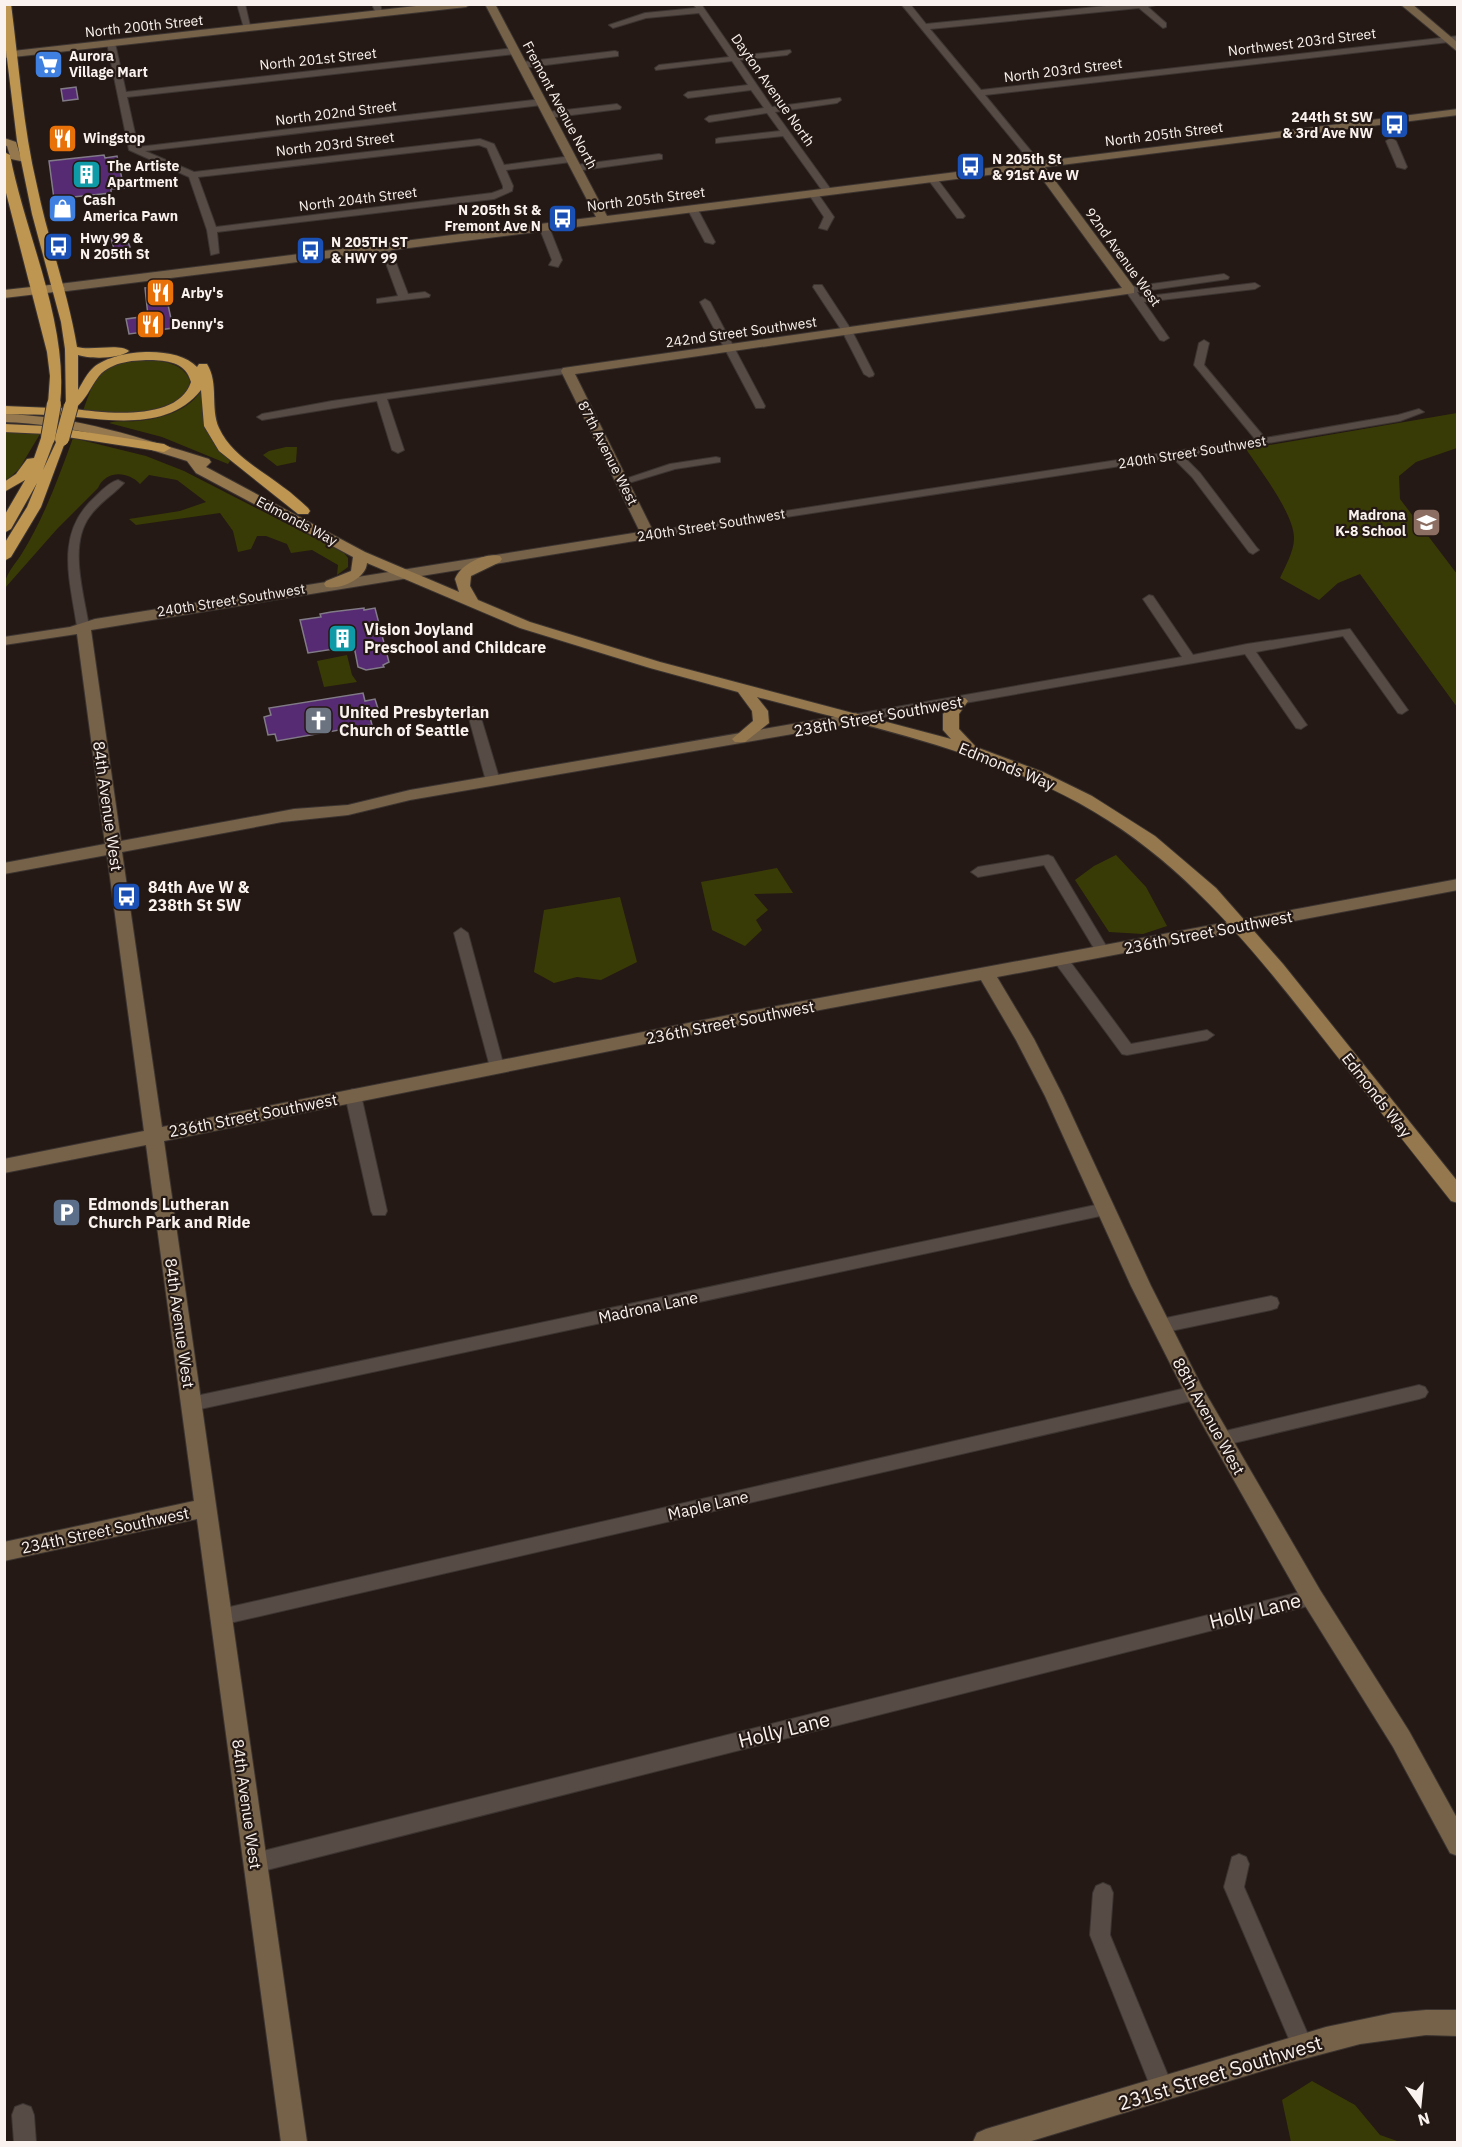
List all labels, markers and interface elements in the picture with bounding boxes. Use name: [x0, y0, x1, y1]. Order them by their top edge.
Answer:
street label: North 200th Street: [84, 11, 204, 41]
street label: Northwest 203rd Street: [1227, 24, 1377, 60]
street label: Dayton Avenue North: [727, 30, 819, 150]
street label: Fremont Avenue North: [519, 38, 601, 172]
street label: North 201st Street: [259, 44, 378, 74]
place label: Aurora Village Mart: [69, 47, 148, 81]
supermarket icon: Aurora Village Mart: [32, 48, 64, 80]
street label: North 203rd Street: [1003, 54, 1123, 86]
street label: North 202nd Street: [274, 97, 398, 129]
place label: 244th St SW & 3rd Ave NW: [1282, 108, 1373, 142]
bus stop icon: 244th St SW & 3rd Ave NW: [1378, 109, 1410, 141]
street label: North 205th Street: [1104, 118, 1224, 150]
restaurant icon: Wingstop: [46, 122, 78, 154]
street label: North 203rd Street: [275, 128, 395, 160]
place label: Wingstop: [83, 129, 145, 147]
place label: N 205th St & 91st Ave W: [992, 150, 1080, 184]
bus stop icon: N 205th St & 91st Ave W: [955, 151, 987, 183]
place label: The Artiste Apartment: [107, 157, 180, 191]
building icon: The Artiste Apartment: [70, 158, 102, 190]
street label: North 204th Street: [298, 183, 418, 215]
street label: North 205th Street: [586, 183, 706, 215]
place label: Cash America Pawn: [83, 191, 178, 225]
shop icon: Cash America Pawn: [46, 192, 78, 224]
place label: N 205th St & Fremont Ave N: [444, 201, 542, 235]
bus stop icon: N 205th St & Fremont Ave N: [546, 202, 578, 234]
street label: 92nd Avenue West: [1081, 204, 1165, 310]
place label: Hwy 99 & N 205th St: [80, 229, 150, 263]
bus stop icon: Hwy 99 & N 205th St: [43, 230, 75, 262]
place label: N 205TH ST & HWY 99: [331, 233, 408, 267]
bus stop icon: N 205TH ST & HWY 99: [294, 234, 326, 266]
restaurant icon: Arby's: [144, 277, 176, 309]
place label: Arby's: [181, 284, 223, 302]
restaurant icon: Denny's: [134, 308, 166, 340]
street label: 242nd Street Southwest: [664, 312, 818, 352]
place label: Denny's: [171, 315, 224, 333]
street label: 87th Avenue West: [574, 398, 642, 508]
street label: 240th Street Southwest: [1117, 431, 1267, 473]
street label: Edmonds Way: [253, 492, 341, 550]
street label: 240th Street Southwest: [636, 504, 786, 546]
place label: Madrona K-8 School: [1335, 506, 1406, 540]
school or university icon: Madrona K-8 School: [1411, 507, 1443, 539]
street label: 240th Street Southwest: [156, 579, 306, 621]
place label: Vision Joyland Preschool and Childcare: [364, 619, 546, 657]
building icon: Vision Joyland Preschool and Childcare: [327, 622, 359, 654]
street label: 238th Street Southwest: [792, 691, 964, 741]
place label: United Presbyterian Church of Seattle: [339, 702, 489, 740]
church icon: United Presbyterian Church of Seattle: [302, 705, 334, 737]
street label: Edmonds Way: [956, 738, 1058, 794]
street label: 84th Avenue West: [89, 740, 127, 872]
place label: 84th Ave W & 238th St SW: [148, 877, 250, 915]
bus stop icon: 84th Ave W & 238th St SW: [111, 880, 143, 912]
street label: 236th Street Southwest: [1122, 906, 1294, 958]
street label: 236th Street Southwest: [644, 996, 816, 1048]
street label: Edmonds Way: [1338, 1049, 1416, 1141]
street label: 236th Street Southwest: [167, 1089, 339, 1141]
place label: Edmonds Lutheran Church Park and Ride: [88, 1194, 251, 1232]
parking icon: Edmonds Lutheran Church Park and Ride: [51, 1197, 83, 1229]
street label: 84th Avenue West: [161, 1257, 199, 1389]
street label: Madrona Lane: [596, 1287, 700, 1327]
street label: 88th Avenue West: [1169, 1354, 1249, 1478]
street label: Maple Lane: [666, 1486, 750, 1524]
street label: 234th Street Southwest: [19, 1502, 191, 1558]
street label: Holly Lane: [1206, 1586, 1304, 1635]
street label: Holly Lane: [735, 1705, 833, 1754]
street label: 84th Avenue West: [228, 1738, 266, 1870]
street label: 231st Street Southwest: [1114, 2029, 1325, 2116]
north arrow: [1390, 2075, 1450, 2135]
text: N: [1416, 2108, 1432, 2131]

